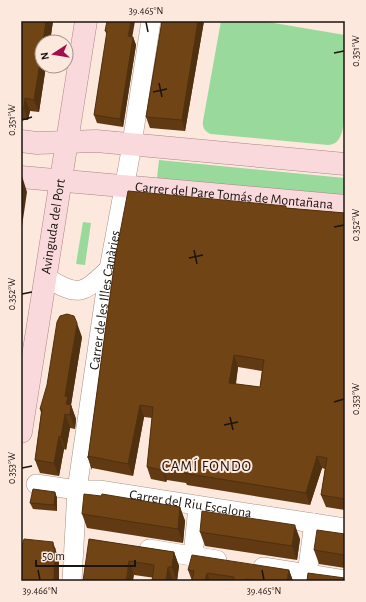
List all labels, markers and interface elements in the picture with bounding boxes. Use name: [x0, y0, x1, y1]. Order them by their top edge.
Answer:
text: 39.465°N: [129, 6, 163, 16]
north arrow: [34, 34, 74, 74]
text: 0.351°W: [351, 35, 361, 67]
text: N: [39, 51, 51, 61]
text: 0.351°W: [7, 104, 17, 136]
street label: Avinguda del Port: [39, 177, 68, 275]
street label: Carrer del Pare Tomás de Montañana: [135, 180, 334, 212]
text: 0.352°W: [351, 209, 361, 241]
street label: Carrer de les Illes Canàries: [87, 229, 123, 371]
text: 0.352°W: [7, 278, 17, 310]
text: 0.353°W: [351, 383, 361, 415]
text: 0.353°W: [7, 452, 17, 484]
district label: CAMÍ FONDO: [162, 457, 252, 474]
street label: Carrer del Riu Escalona: [128, 488, 253, 521]
scale bar: [36, 542, 135, 568]
text: 50 m: [42, 550, 65, 562]
text: 39.466°N: [22, 586, 58, 596]
text: 39.465°N: [247, 586, 281, 596]

